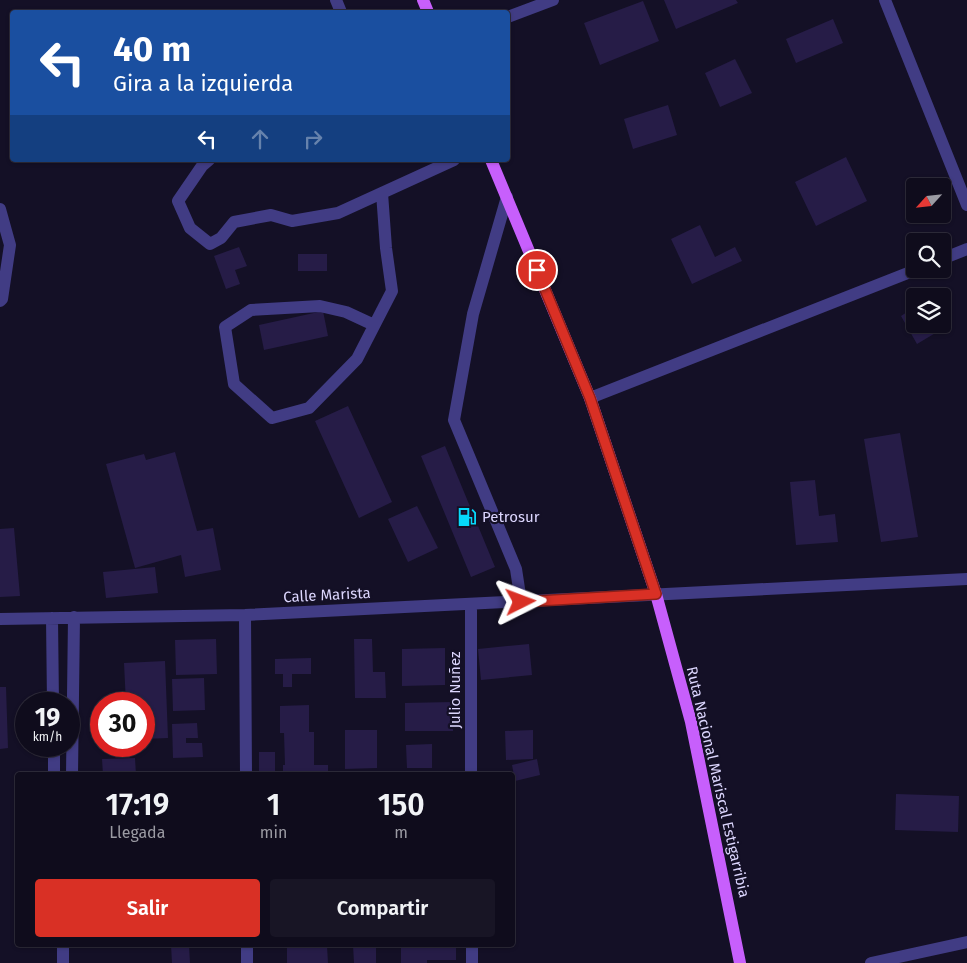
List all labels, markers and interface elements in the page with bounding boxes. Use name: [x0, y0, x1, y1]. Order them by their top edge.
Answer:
text: 40 m: [113, 28, 191, 70]
icon: left: [30, 30, 95, 95]
text: Gira a la izquierda: [113, 70, 293, 97]
icon: left: [193, 125, 221, 153]
icon: ahead: [246, 125, 274, 153]
icon: right: [299, 125, 327, 153]
north arrow: [906, 178, 951, 222]
map controls: [906, 178, 951, 333]
button: search: [906, 233, 951, 278]
pin: [516, 249, 558, 291]
icon: arrive: [523, 256, 551, 284]
button: layers: [906, 288, 951, 333]
fuel station icon: Petrosur: [456, 506, 478, 528]
place label: Petrosur: [482, 508, 540, 526]
position arrow: [494, 575, 546, 627]
street label: Calle Marista: [283, 584, 371, 606]
street label: Julio Nuñez: [446, 651, 464, 729]
street label: Ruta Nacional Mariscal Estigarribia: [683, 665, 753, 899]
speed limit sign: 30: [90, 692, 155, 757]
text: 19: [35, 703, 60, 733]
text: km/h: [33, 730, 62, 744]
text: 17:19: [105, 787, 169, 823]
text: 1: [267, 787, 280, 823]
text: 150: [378, 787, 425, 823]
text: Llegada: [109, 823, 165, 842]
text: min: [260, 823, 287, 842]
text: m: [394, 823, 408, 842]
button: Salir: [35, 879, 260, 937]
button: Compartir: [270, 879, 495, 937]

